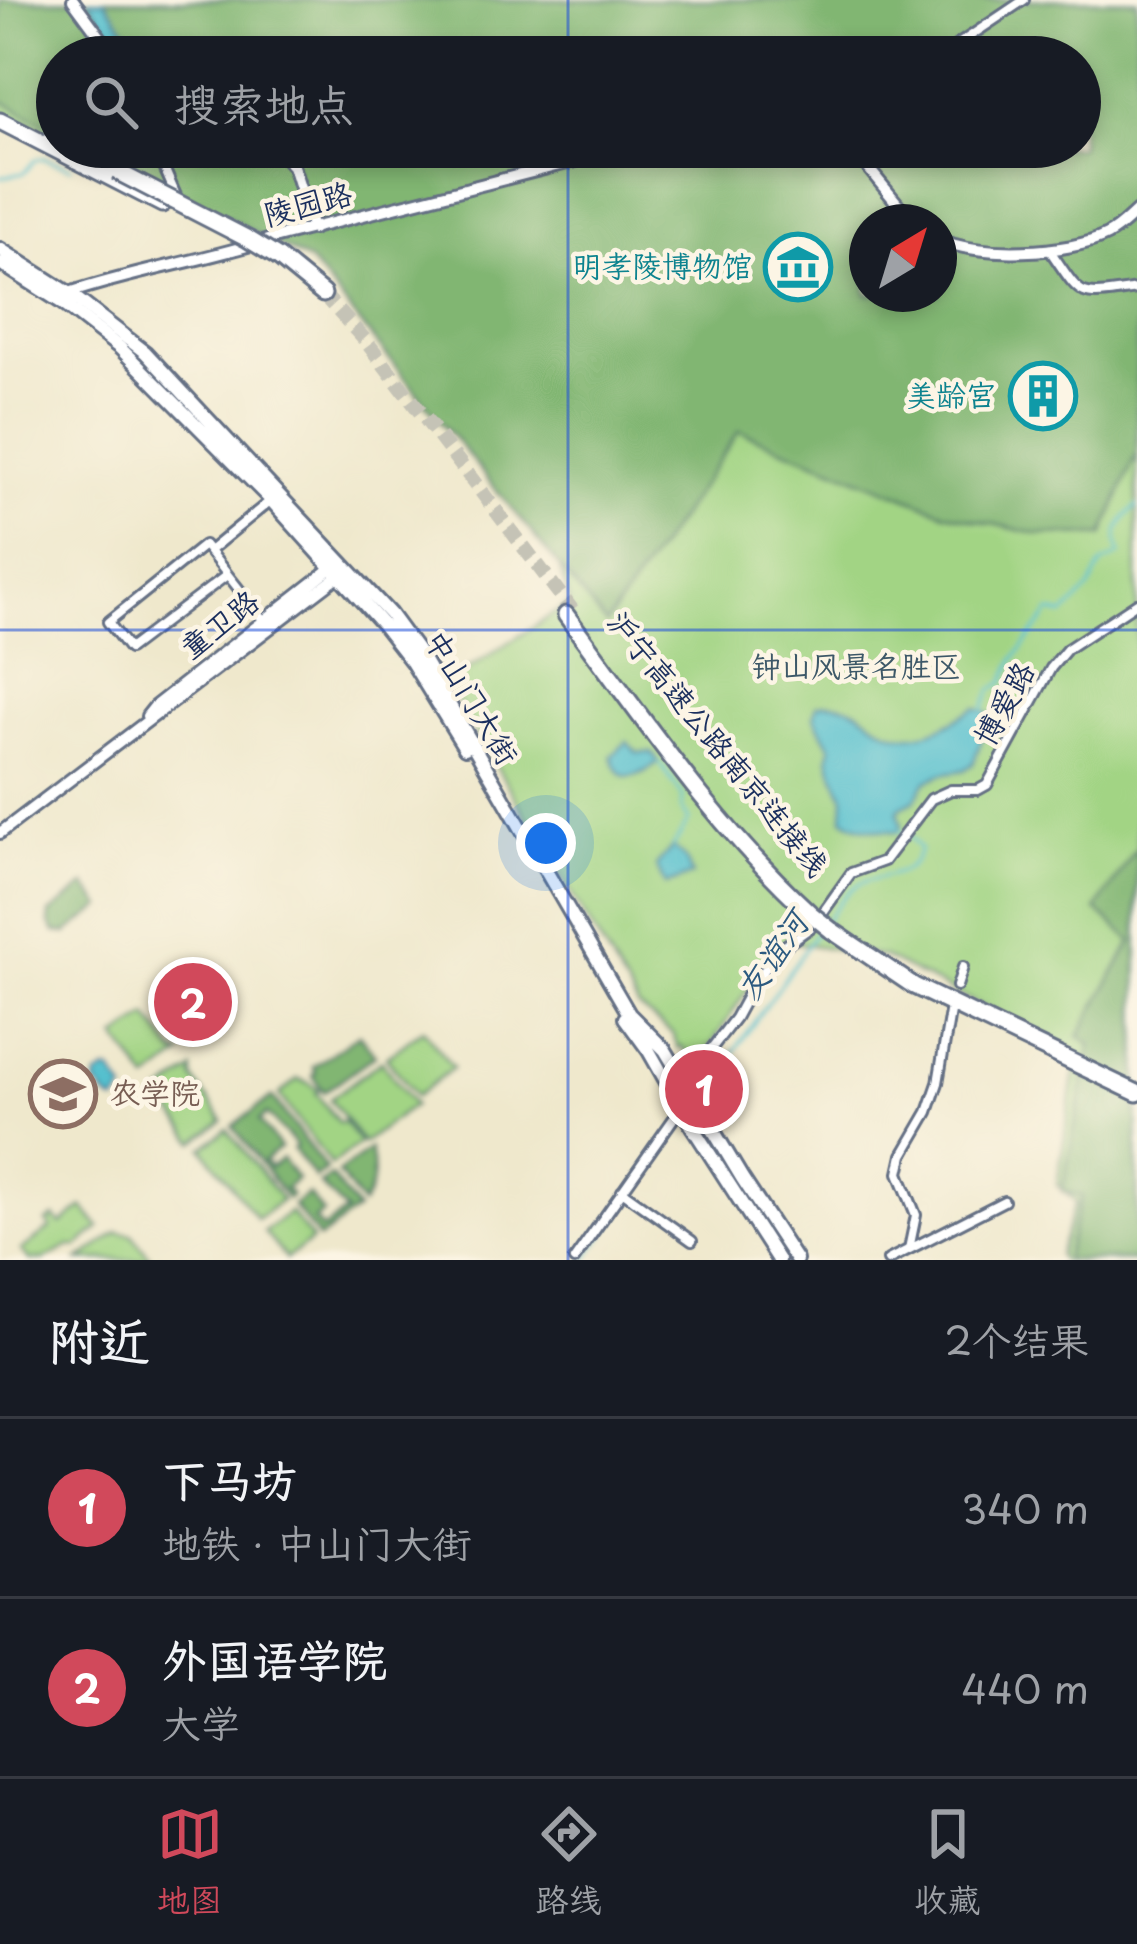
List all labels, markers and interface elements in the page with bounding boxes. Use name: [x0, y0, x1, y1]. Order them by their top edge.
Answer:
search box: [36, 36, 1101, 168]
text: 搜索地点: [174, 68, 354, 136]
icon: search: [78, 69, 144, 135]
street label: 陵园路: [258, 169, 357, 236]
north arrow: [849, 204, 957, 312]
museum icon: 明孝陵博物馆: [763, 232, 833, 302]
place label: 明孝陵博物馆: [572, 242, 752, 287]
building icon: 美龄宫: [1008, 361, 1078, 431]
place label: 美龄宫: [906, 371, 996, 416]
street label: 童卫路: [169, 578, 268, 668]
street label: 沪宁高速公路南京连接线: [598, 600, 840, 885]
street label: 中山门大街: [415, 621, 531, 773]
park label: 钟山风景名胜区: [751, 642, 961, 687]
street label: 博爱路: [961, 653, 1044, 753]
your location: [516, 813, 576, 873]
water label: 友谊河: [721, 896, 822, 1010]
pin: 2: [154, 957, 232, 1047]
pin: 1: [665, 1044, 743, 1134]
school or university icon: 农学院: [28, 1059, 98, 1129]
place label: 农学院: [110, 1069, 200, 1114]
text: 附近: [48, 1300, 150, 1377]
text: 2个结果: [944, 1309, 1089, 1368]
text: 下马坊: [162, 1444, 297, 1512]
text: 1: [78, 1478, 96, 1537]
text: 340 m: [961, 1478, 1089, 1537]
text: 地铁 · 中山门大街: [162, 1512, 472, 1571]
text: 外国语学院: [162, 1624, 387, 1692]
text: 2: [73, 1658, 101, 1717]
text: 440 m: [961, 1658, 1089, 1717]
text: 大学: [162, 1692, 240, 1751]
tab: 地图: [157, 1801, 223, 1923]
tab: 路线: [536, 1801, 602, 1923]
tab: 收藏: [915, 1801, 981, 1923]

